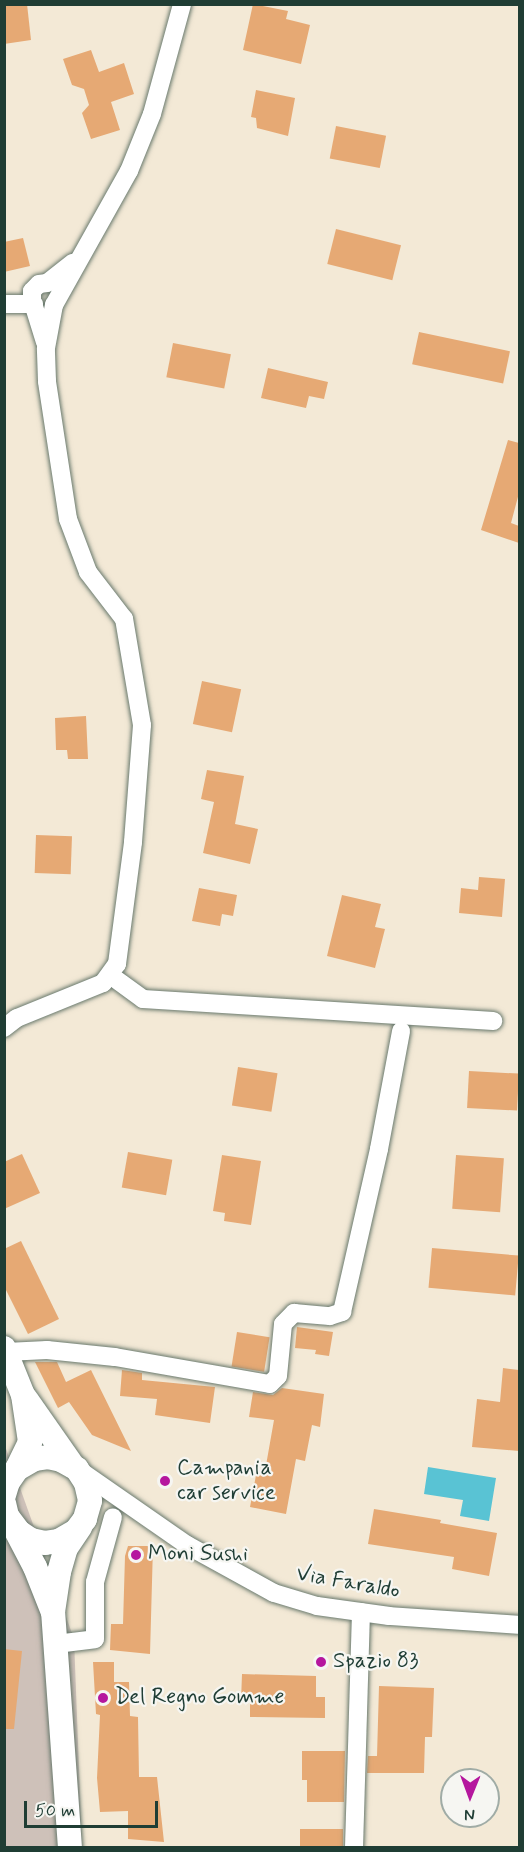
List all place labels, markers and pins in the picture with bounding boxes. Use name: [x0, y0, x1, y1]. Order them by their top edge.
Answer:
place label: Campania car service: [177, 1455, 276, 1506]
marker: Campania car service: [158, 1474, 172, 1488]
place label: Moni Sushi: [148, 1542, 246, 1568]
marker: Moni Sushi: [129, 1548, 143, 1562]
place label: Spazio 83: [333, 1649, 419, 1675]
marker: Spazio 83: [314, 1655, 328, 1669]
place label: Del Regno Gomme: [115, 1685, 295, 1711]
marker: Del Regno Gomme: [96, 1691, 110, 1705]

